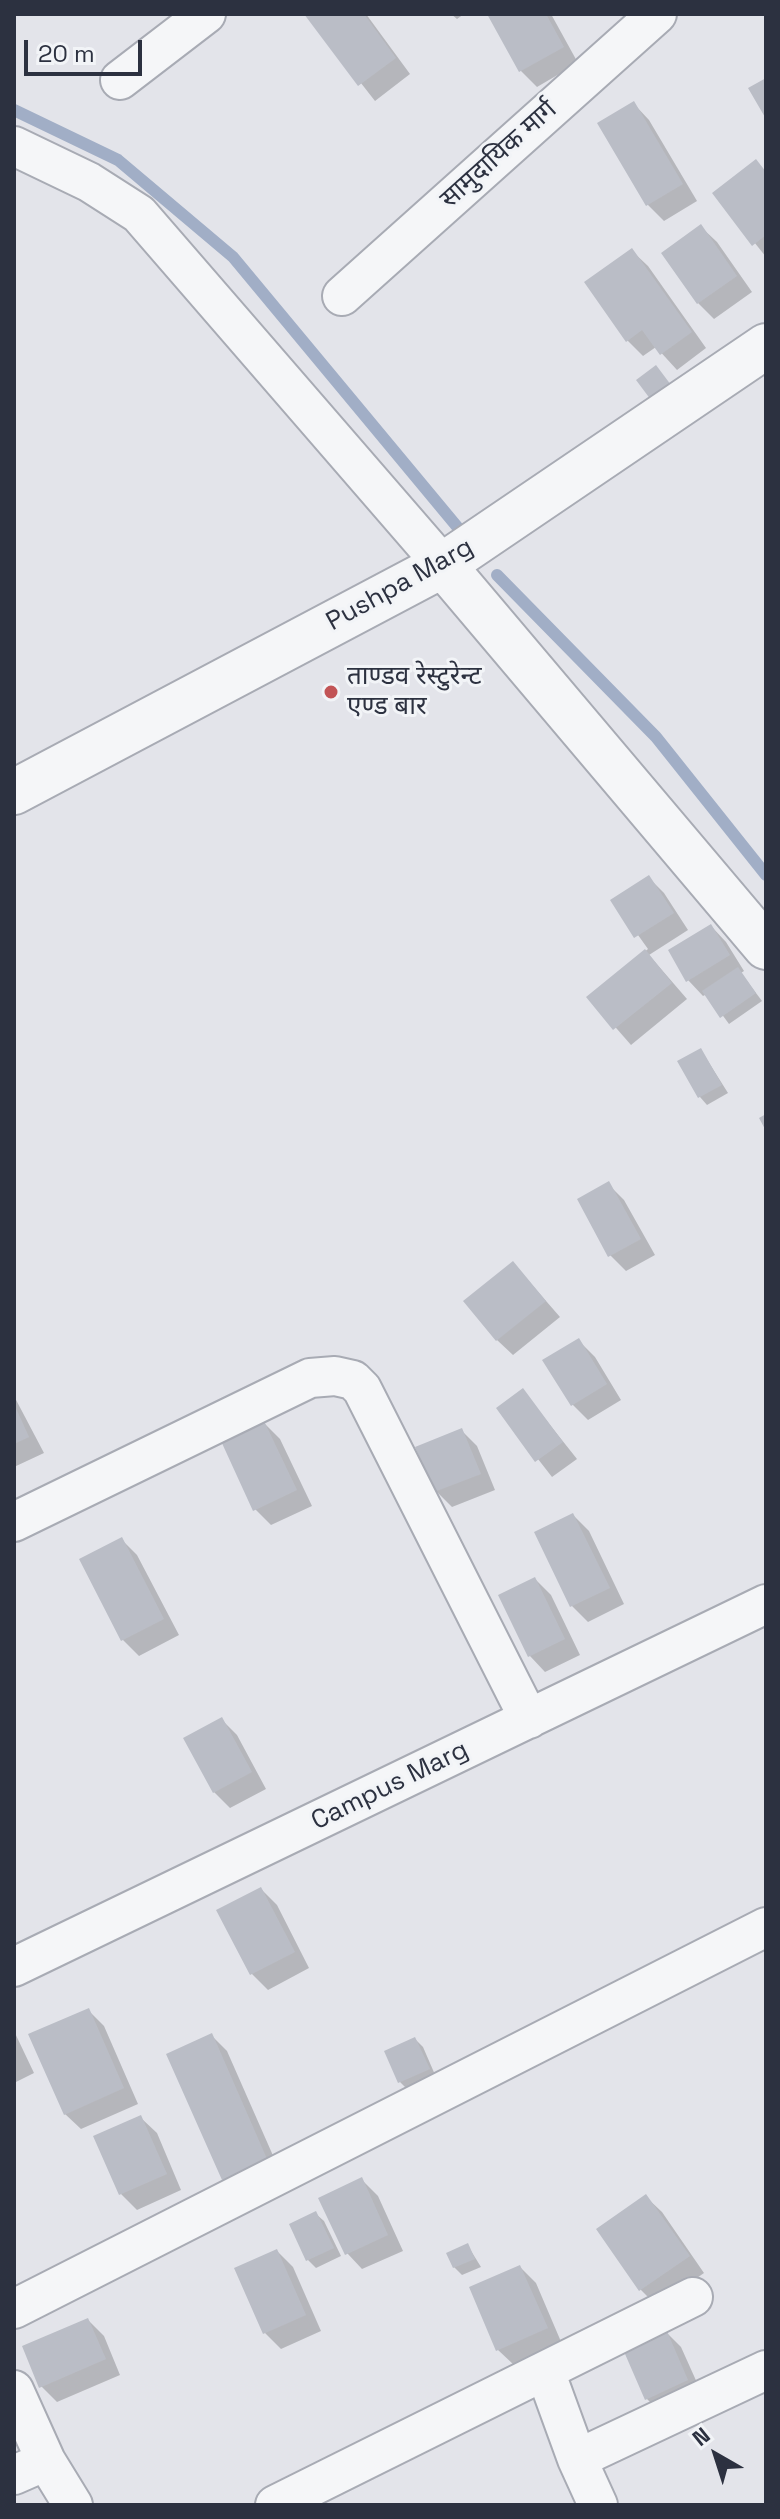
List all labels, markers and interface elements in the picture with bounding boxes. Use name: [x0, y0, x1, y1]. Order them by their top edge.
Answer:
scale bar: [28, 24, 146, 74]
text: 20 m: [38, 38, 95, 69]
street label: सामुदायिक मार्ग: [434, 95, 564, 215]
street label: Pushpa Marg: [321, 532, 479, 638]
place label: ताण्डव रेस्टुरेन्ट एण्ड बार: [347, 661, 482, 722]
marker: ताण्डव रेस्टुरेन्ट एण्ड बार: [322, 683, 340, 701]
street label: Campus Marg: [307, 1735, 473, 1837]
north arrow: [676, 2415, 756, 2495]
text: N: [686, 2421, 715, 2452]

